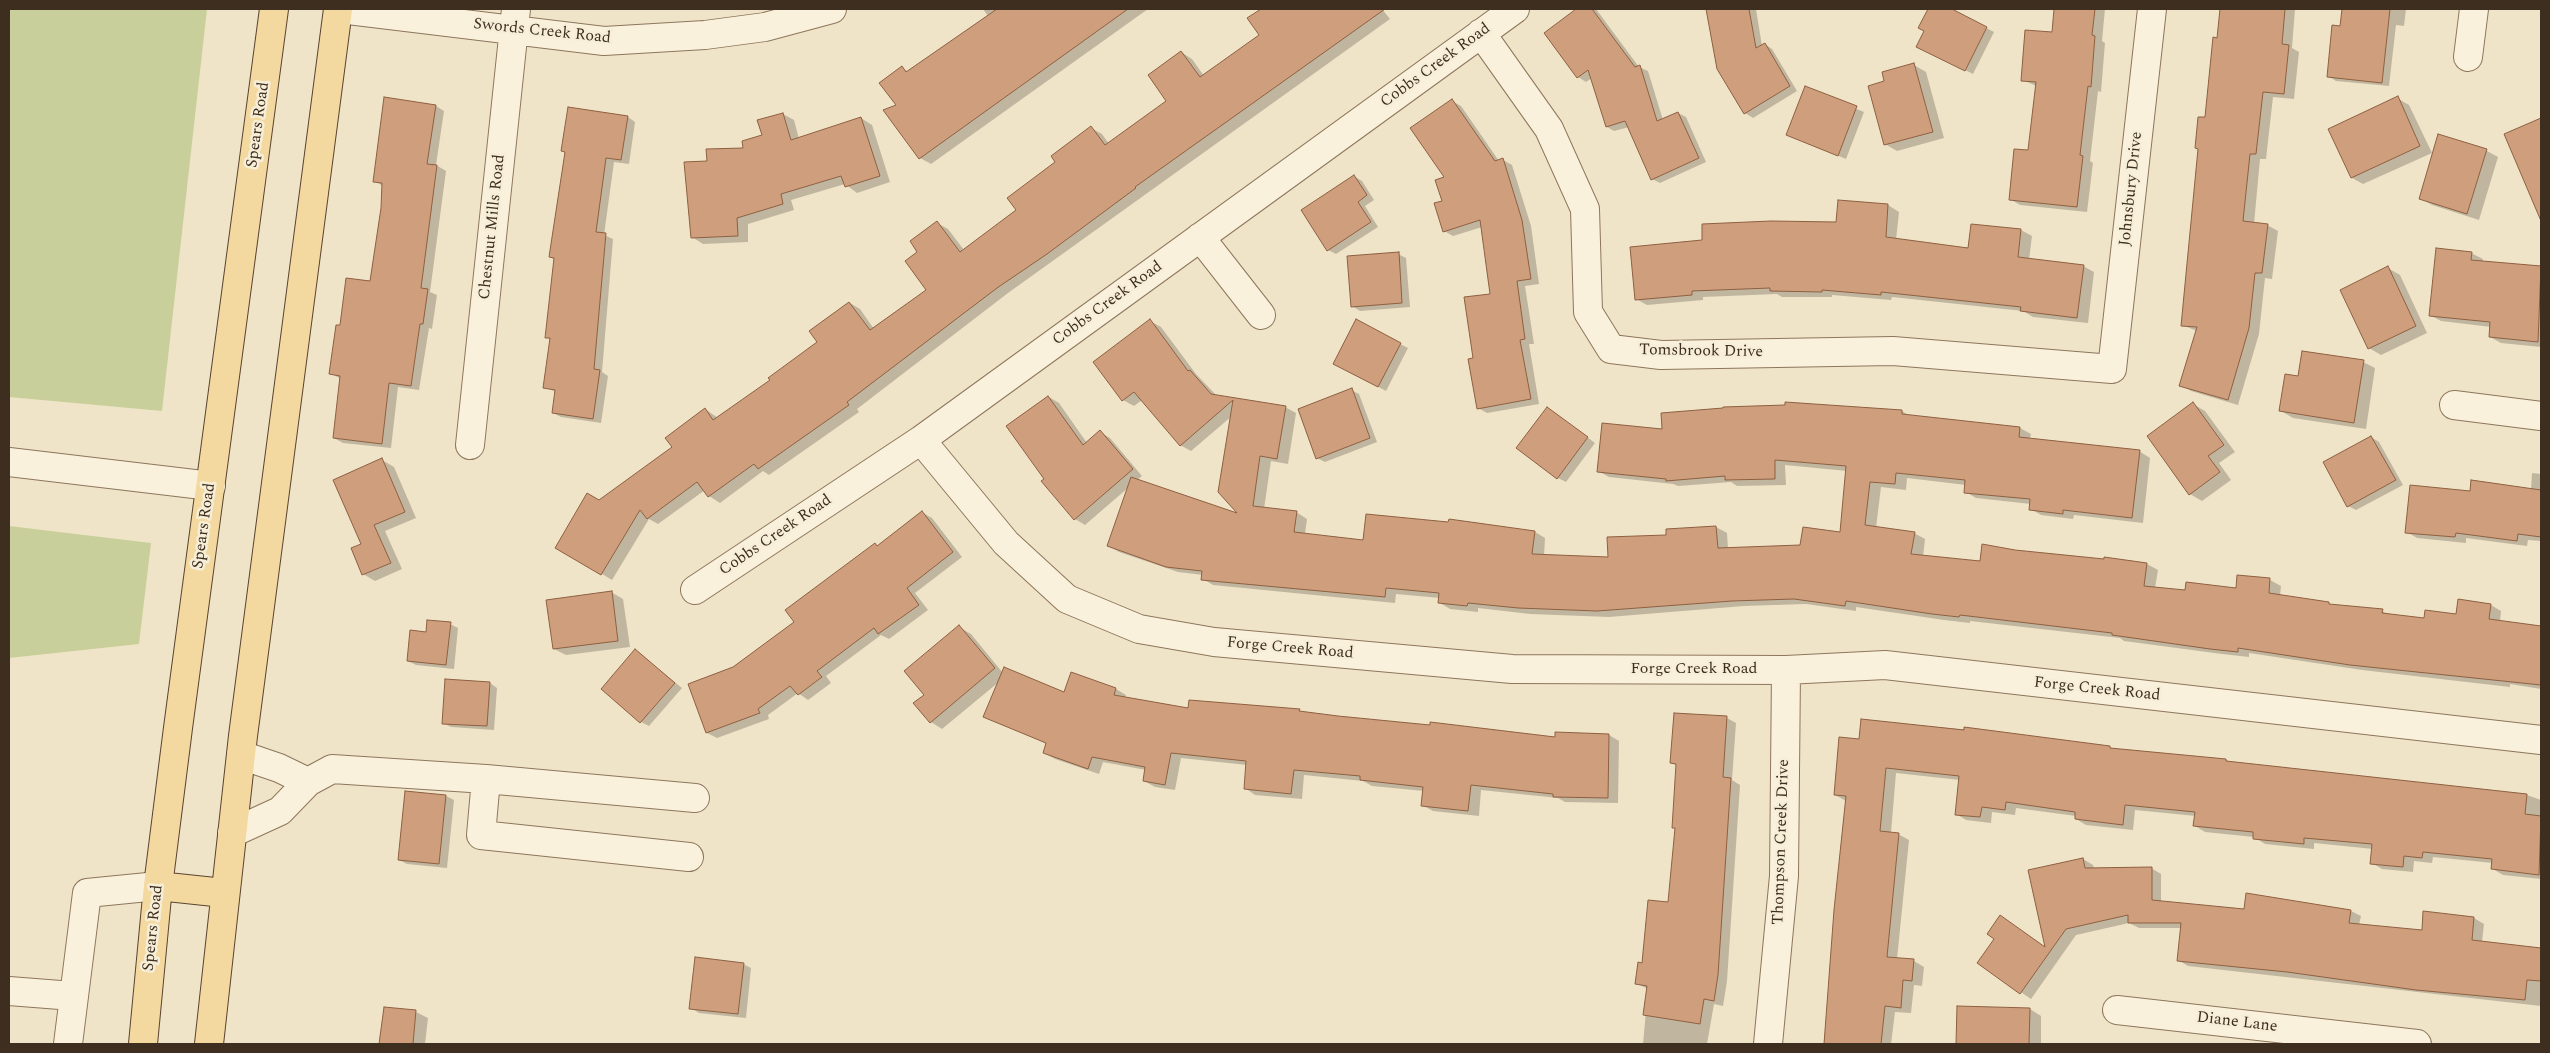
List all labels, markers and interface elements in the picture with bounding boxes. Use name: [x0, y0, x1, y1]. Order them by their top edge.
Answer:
street label: Swords Creek Road: [472, 15, 612, 49]
street label: Cobbs Creek Road: [1377, 20, 1495, 112]
street label: Spears Road: [243, 81, 275, 169]
street label: Johnsbury Drive: [2116, 131, 2148, 247]
street label: Chestnut Mills Road: [476, 153, 510, 301]
street label: Cobbs Creek Road: [1049, 258, 1167, 350]
street label: Tomsbrook Drive: [1639, 341, 1763, 363]
street label: Spears Road: [189, 482, 221, 570]
street label: Cobbs Creek Road: [716, 491, 836, 581]
street label: Forge Creek Road: [1226, 634, 1354, 664]
street label: Forge Creek Road: [1630, 660, 1758, 680]
street label: Forge Creek Road: [2033, 674, 2161, 706]
street label: Thompson Creek Drive: [1770, 759, 1794, 925]
street label: Spears Road: [140, 884, 168, 972]
street label: Diane Lane: [2195, 1009, 2279, 1037]

